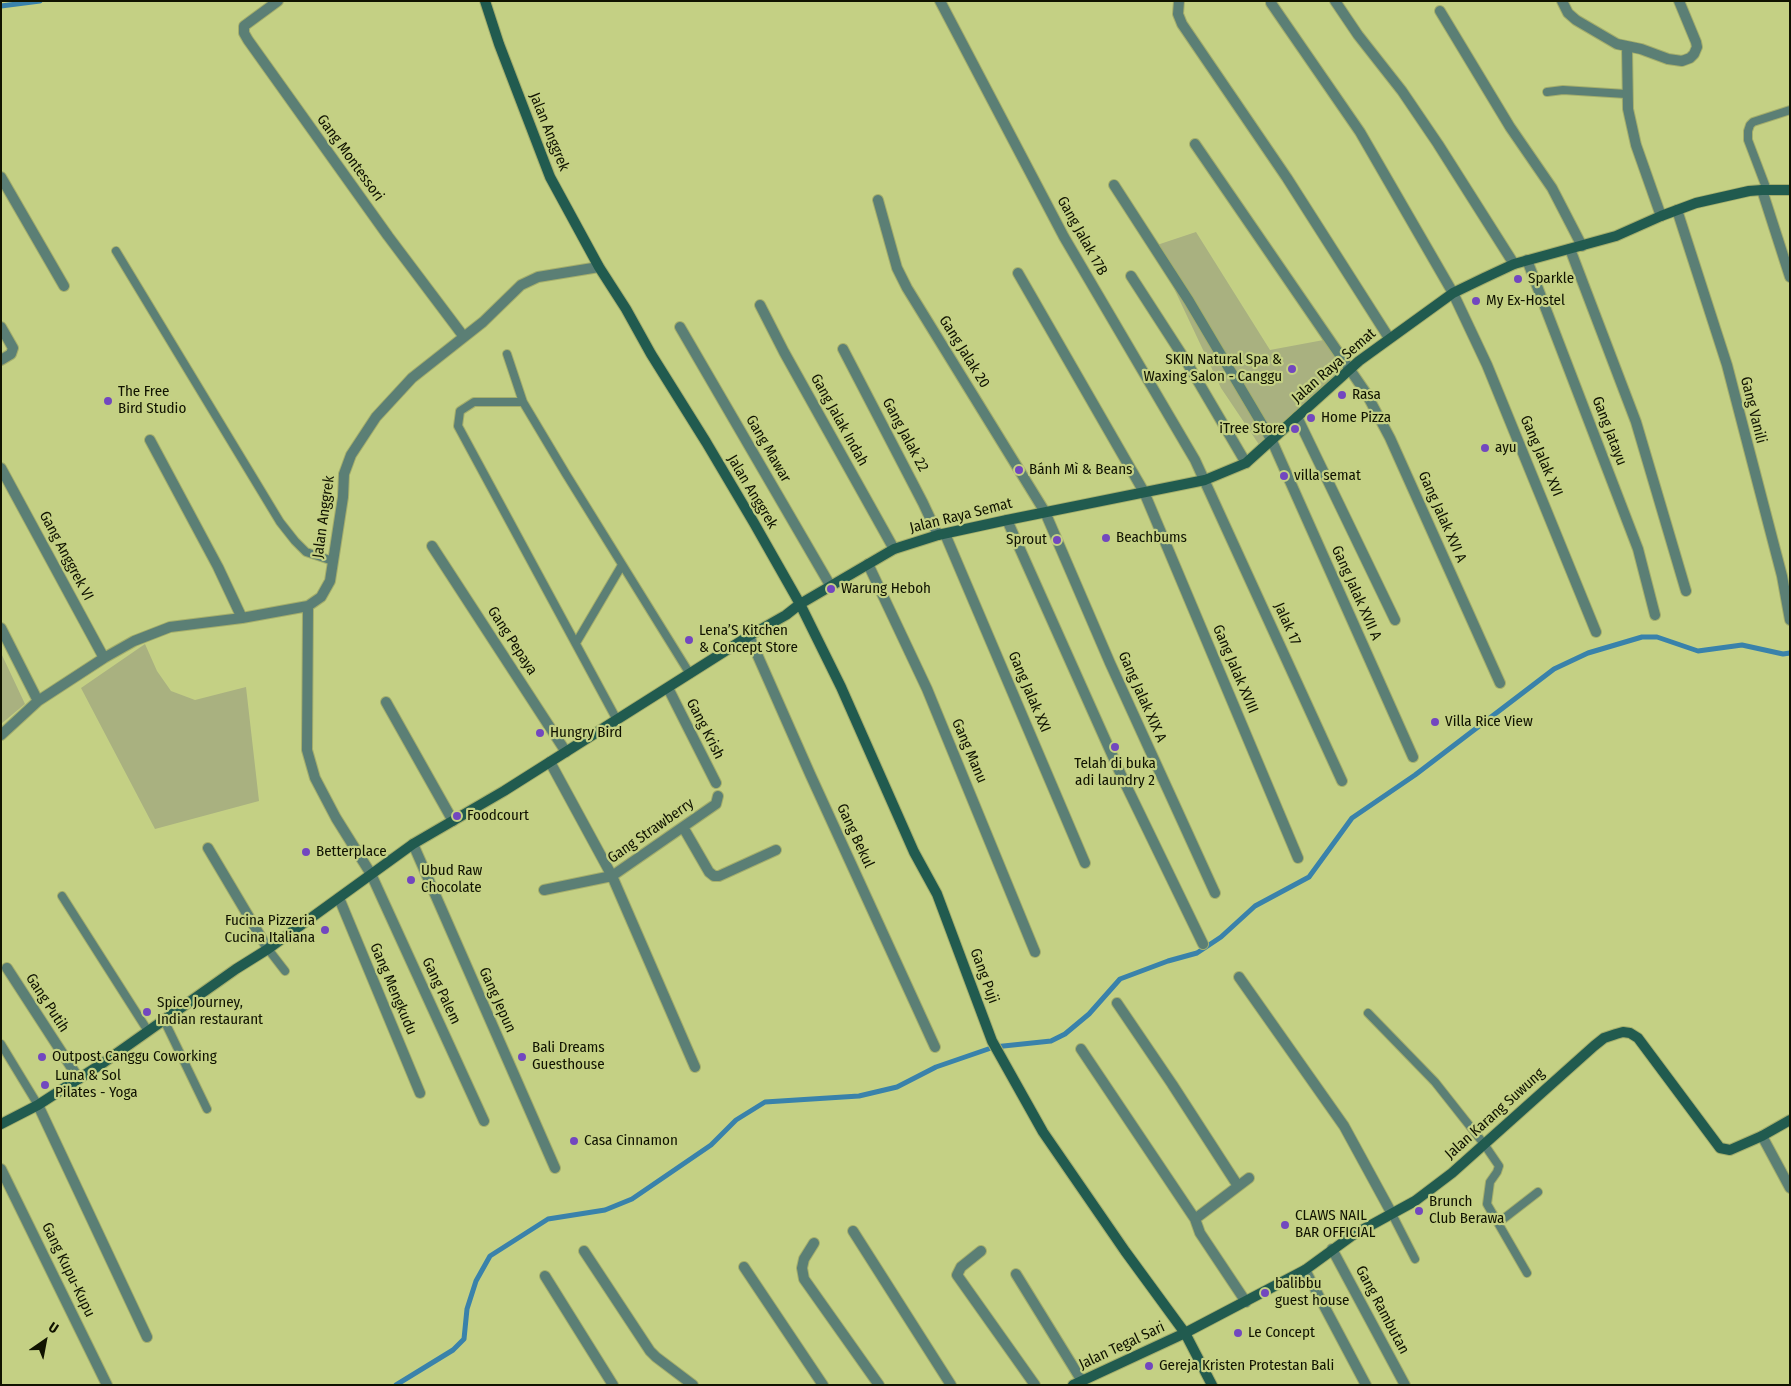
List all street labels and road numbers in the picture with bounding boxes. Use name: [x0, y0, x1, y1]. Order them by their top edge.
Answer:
street label: Jalan Anggrek: [525, 90, 573, 174]
street label: Gang Montessori: [313, 111, 387, 205]
street label: Gang Jalak 17B: [1053, 193, 1111, 279]
street label: Gang Jalak 20: [935, 313, 993, 391]
street label: Jalan Raya Semat: [1288, 325, 1380, 407]
street label: Gang Jalak Indah: [806, 371, 872, 469]
street label: Gang Vanili: [1736, 375, 1770, 445]
street label: Gang Jatayu: [1588, 394, 1630, 468]
street label: Gang Jalak 22: [878, 395, 932, 475]
street label: Gang Mawar: [742, 412, 794, 486]
street label: Gang Jalak XVI: [1516, 413, 1566, 499]
street label: Jalan Anggrek: [723, 452, 781, 532]
street label: Gang Jalak XVI A: [1414, 469, 1470, 565]
street label: Jalan Anggrek: [309, 475, 339, 559]
street label: Jalan Raya Semat: [908, 495, 1014, 537]
street label: Gang Anggrek VI: [35, 508, 97, 604]
street label: Gang Jalak XVII A: [1327, 543, 1385, 643]
street label: Jalak 17: [1270, 600, 1304, 648]
street label: Gang Pepaya: [483, 603, 541, 679]
street label: Gang Jalak XVIII: [1208, 622, 1262, 716]
street label: Gang Jalak XXI: [1004, 649, 1054, 735]
street label: Gang Jalak XIX A: [1114, 649, 1170, 745]
street label: Gang Krish: [682, 696, 728, 762]
street label: Gang Manu: [947, 716, 991, 786]
street label: Gang Strawberry: [604, 795, 698, 867]
street label: Gang Bekul: [832, 801, 878, 871]
street label: Gang Mengkudu: [366, 940, 420, 1038]
street label: Gang Puji: [966, 946, 1002, 1006]
street label: Gang Palem: [418, 955, 464, 1027]
street label: Gang Jepun: [475, 965, 519, 1035]
street label: Gang Putih: [21, 970, 73, 1036]
street label: Jalan Karang Suwung: [1442, 1065, 1548, 1163]
street label: Gang Kupu-Kupu: [37, 1220, 99, 1320]
street label: Gang Rambutan: [1351, 1263, 1413, 1357]
street label: Jalan Tegal Sari: [1076, 1318, 1168, 1374]

